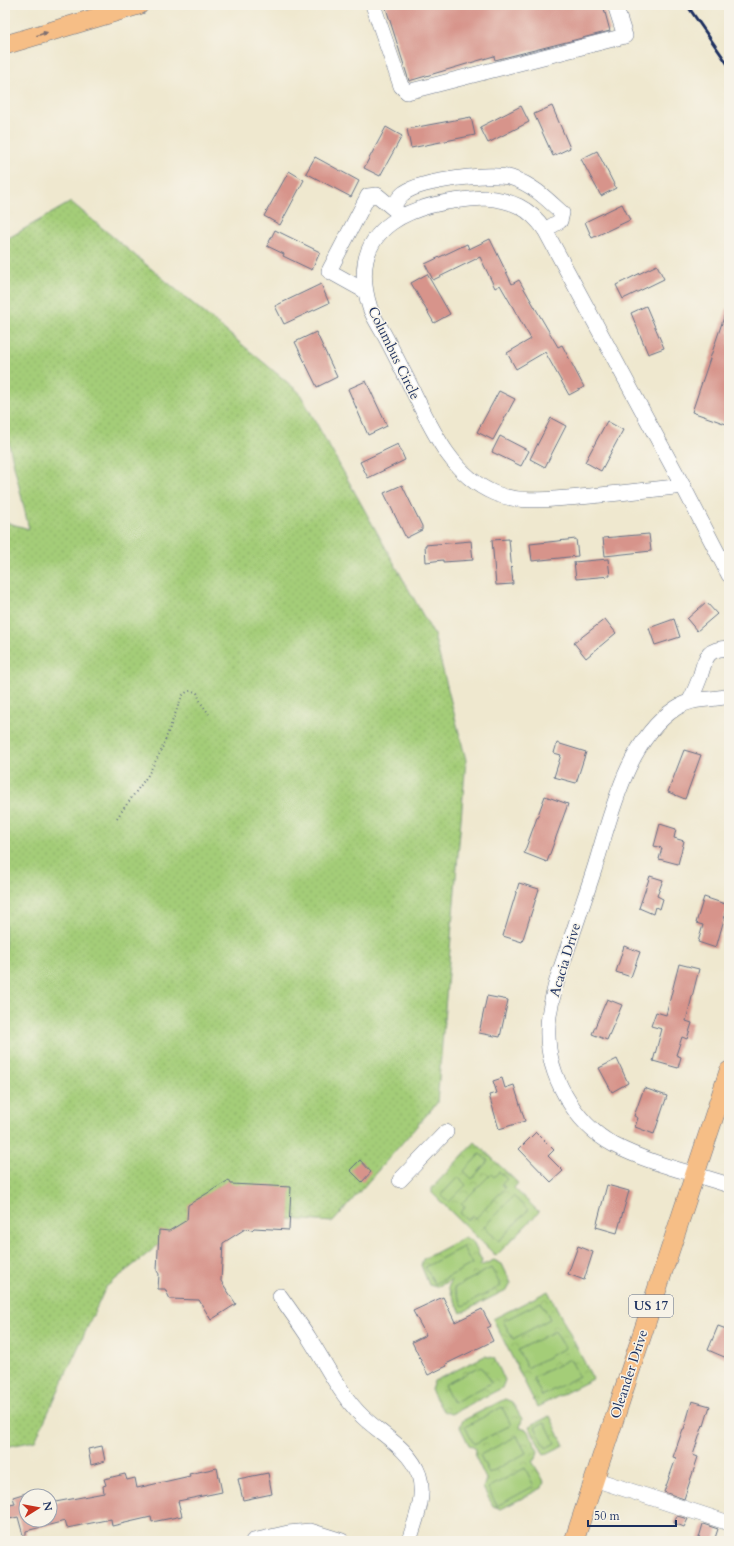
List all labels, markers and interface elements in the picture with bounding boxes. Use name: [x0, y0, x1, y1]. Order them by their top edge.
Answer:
one-way arrow: [37, 31, 49, 37]
street label: Columbus Circle: [363, 303, 425, 403]
street label: Acacia Drive: [545, 921, 585, 999]
road number: US 17: [629, 1295, 673, 1317]
street label: Oleander Drive: [606, 1327, 652, 1421]
north arrow: [18, 1488, 58, 1528]
text: N: [39, 1500, 56, 1513]
scale bar: [588, 1502, 676, 1528]
text: 50 m: [594, 1508, 621, 1524]

